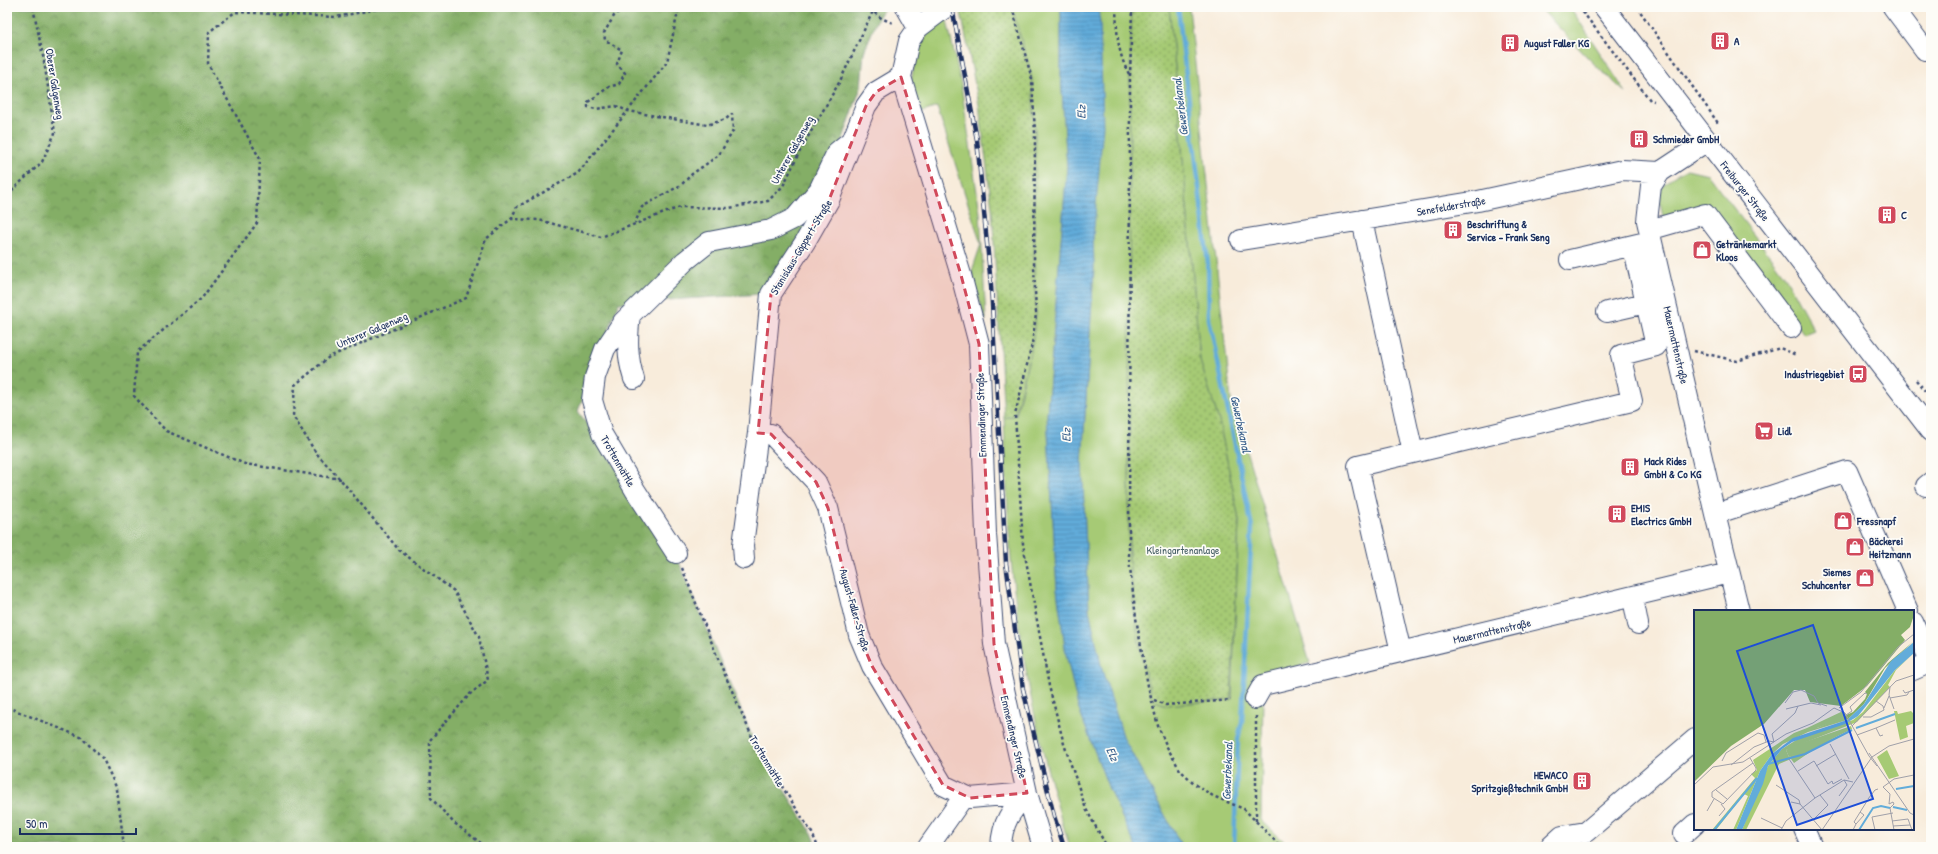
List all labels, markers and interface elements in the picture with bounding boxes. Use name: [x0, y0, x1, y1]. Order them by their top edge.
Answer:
building icon: A: [1709, 30, 1731, 52]
building icon: August Faller KG: [1499, 32, 1521, 54]
place label: A: [1734, 34, 1740, 48]
place label: August Faller KG: [1524, 36, 1590, 51]
street label: Oberer Galgenweg: [42, 48, 68, 121]
water label: Gewerbekanal: [1168, 76, 1192, 137]
water label: Elz: [1072, 104, 1090, 119]
street label: Unterer Galgenweg: [768, 113, 817, 186]
building icon: Schmieder GmbH: [1628, 128, 1650, 150]
place label: Schmieder GmbH: [1653, 132, 1719, 146]
street label: Freiburger Straße: [1717, 158, 1773, 224]
street label: Senefelderstraße: [1415, 193, 1487, 219]
street label: Stanislaus-Göppert-Straße: [767, 196, 835, 297]
building icon: C: [1876, 204, 1898, 226]
place label: C: [1901, 208, 1907, 222]
place label: Beschriftung & Service - Frank Seng: [1467, 217, 1550, 245]
building icon: Beschriftung & Service - Frank Seng: [1442, 219, 1464, 241]
place label: Getränkemarkt Kloos: [1716, 237, 1777, 264]
shop icon: Getränkemarkt Kloos: [1691, 239, 1713, 261]
street label: Mauermattenstraße: [1660, 305, 1692, 386]
street label: Unterer Galgenweg: [334, 309, 410, 351]
bus stop icon: Industriegebiet: [1847, 363, 1869, 385]
place label: Industriegebiet: [1784, 367, 1845, 382]
street label: Emmendinger Straße: [973, 372, 989, 457]
water label: Gewerbekanal: [1227, 394, 1256, 455]
supermarket icon: Lidl: [1753, 420, 1775, 442]
place label: Lidl: [1778, 424, 1793, 438]
water label: Elz: [1057, 427, 1075, 442]
street label: Trottenmättle: [598, 433, 639, 490]
place label: Mack Rides GmbH & Co KG: [1644, 454, 1702, 481]
building icon: Mack Rides GmbH & Co KG: [1619, 456, 1641, 478]
place label: EMIS Electrics GmbH: [1631, 501, 1691, 528]
building icon: EMIS Electrics GmbH: [1606, 503, 1628, 525]
shop icon: Fressnapf: [1832, 510, 1854, 532]
place label: Fressnapf: [1856, 514, 1897, 529]
place label: Bäckerei Heitzmann: [1869, 534, 1911, 561]
shop icon: Bäckerei Heitzmann: [1844, 536, 1866, 558]
park label: Kleingartenanlage: [1147, 543, 1220, 557]
place label: Siemes Schuhcenter: [1802, 565, 1852, 592]
street label: August-Faller-Straße: [837, 567, 874, 654]
shop icon: Siemes Schuhcenter: [1854, 567, 1876, 589]
inset map: [1694, 610, 1914, 830]
street label: Mauermattenstraße: [1452, 615, 1533, 647]
street label: Emmendinger Straße: [998, 694, 1030, 780]
street label: Trottenmättle: [746, 733, 788, 790]
water label: Gewerbekanal: [1217, 741, 1237, 800]
water label: Elz: [1102, 744, 1124, 764]
place label: HEWACO Spritzgießtechnik GmbH: [1471, 768, 1568, 796]
building icon: HEWACO Spritzgießtechnik GmbH: [1571, 770, 1593, 792]
scale bar: [20, 810, 136, 836]
text: 50 m: [26, 815, 47, 832]

